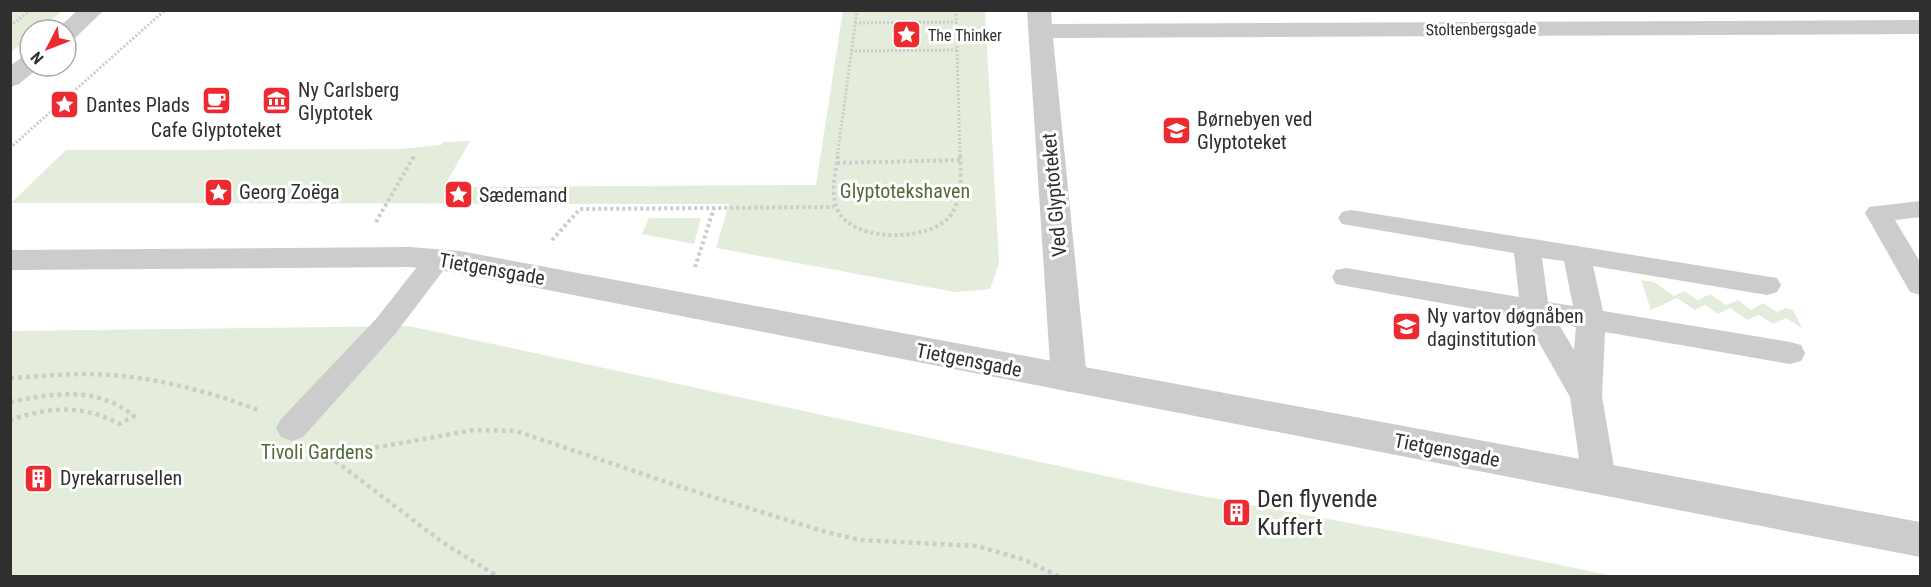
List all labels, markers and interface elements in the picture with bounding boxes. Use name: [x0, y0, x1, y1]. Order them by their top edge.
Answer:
north arrow: [18, 18, 78, 78]
place icon: The Thinker: [891, 19, 923, 51]
street label: Stoltenbergsgade: [1425, 19, 1537, 39]
place label: The Thinker: [928, 26, 1002, 45]
text: N: [27, 48, 48, 68]
place label: Ny Carlsberg Glyptotek: [298, 78, 399, 125]
cafe icon: Cafe Glyptoteket: [200, 84, 232, 116]
museum icon: Ny Carlsberg Glyptotek: [261, 85, 293, 117]
place icon: Dantes Plads: [49, 89, 81, 121]
place label: Dantes Plads: [86, 93, 190, 117]
place label: Børnebyen ved Glyptoteket: [1197, 107, 1312, 154]
school or university icon: Børnebyen ved Glyptoteket: [1160, 115, 1192, 147]
place label: Cafe Glyptoteket: [151, 118, 281, 142]
street label: Ved Glyptoteket: [1037, 132, 1071, 258]
place icon: Georg Zoëga: [202, 176, 234, 208]
place icon: Sædemand: [442, 179, 474, 211]
park label: Glyptotekshaven: [840, 179, 970, 203]
place label: Georg Zoëga: [239, 180, 340, 204]
place label: Sædemand: [479, 183, 568, 207]
street label: Tietgensgade: [437, 248, 547, 290]
place label: Ny vartov døgnåben daginstitution: [1427, 304, 1584, 351]
school or university icon: Ny vartov døgnåben daginstitution: [1390, 311, 1422, 343]
street label: Tietgensgade: [914, 338, 1024, 382]
street label: Tietgensgade: [1392, 428, 1502, 472]
park label: Tivoli Gardens: [261, 440, 373, 464]
building icon: Dyrekarrusellen: [23, 462, 55, 494]
place label: Dyrekarrusellen: [60, 466, 182, 490]
place label: Den flyvende Kuffert: [1257, 485, 1377, 541]
building icon: Den flyvende Kuffert: [1220, 497, 1252, 529]

